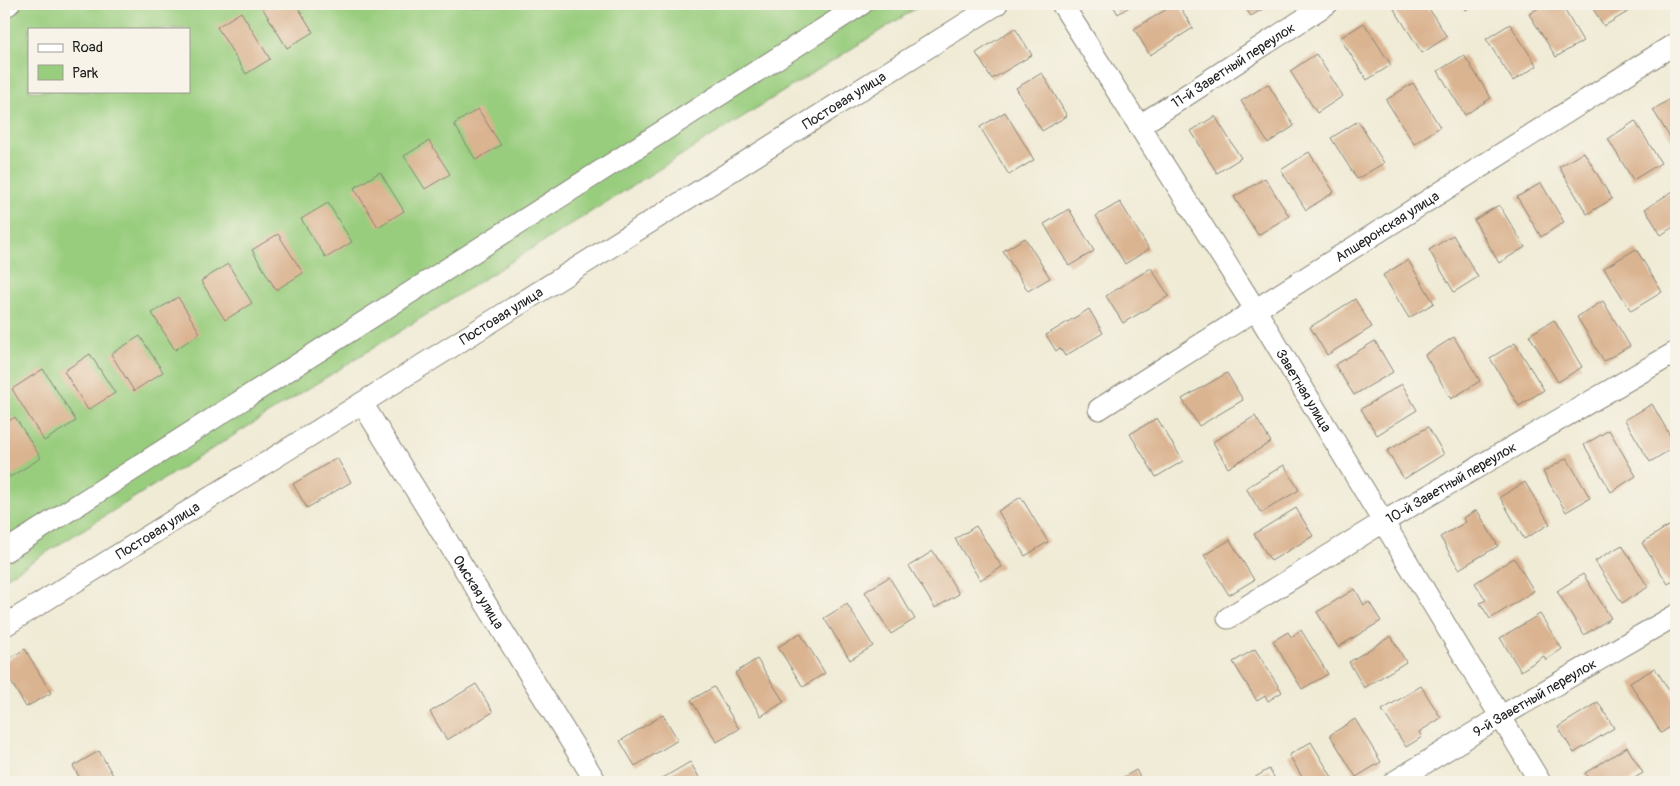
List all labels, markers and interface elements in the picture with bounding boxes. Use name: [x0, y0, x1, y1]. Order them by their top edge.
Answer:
street label: 11-й Заветный переулок: [1168, 19, 1298, 112]
legend: [28, 28, 190, 92]
text: Road: [72, 38, 103, 57]
text: Park: [72, 64, 99, 83]
street label: Постовая улица: [799, 68, 889, 133]
street label: Апшеронская улица: [1332, 188, 1442, 266]
street label: Постовая улица: [456, 284, 546, 349]
street label: Заветная улица: [1272, 346, 1335, 435]
street label: 10-й Заветный переулок: [1383, 438, 1520, 527]
street label: Постовая улица: [113, 498, 203, 563]
street label: Омская улица: [449, 552, 507, 632]
street label: 9-й Заветный переулок: [1470, 655, 1599, 741]

